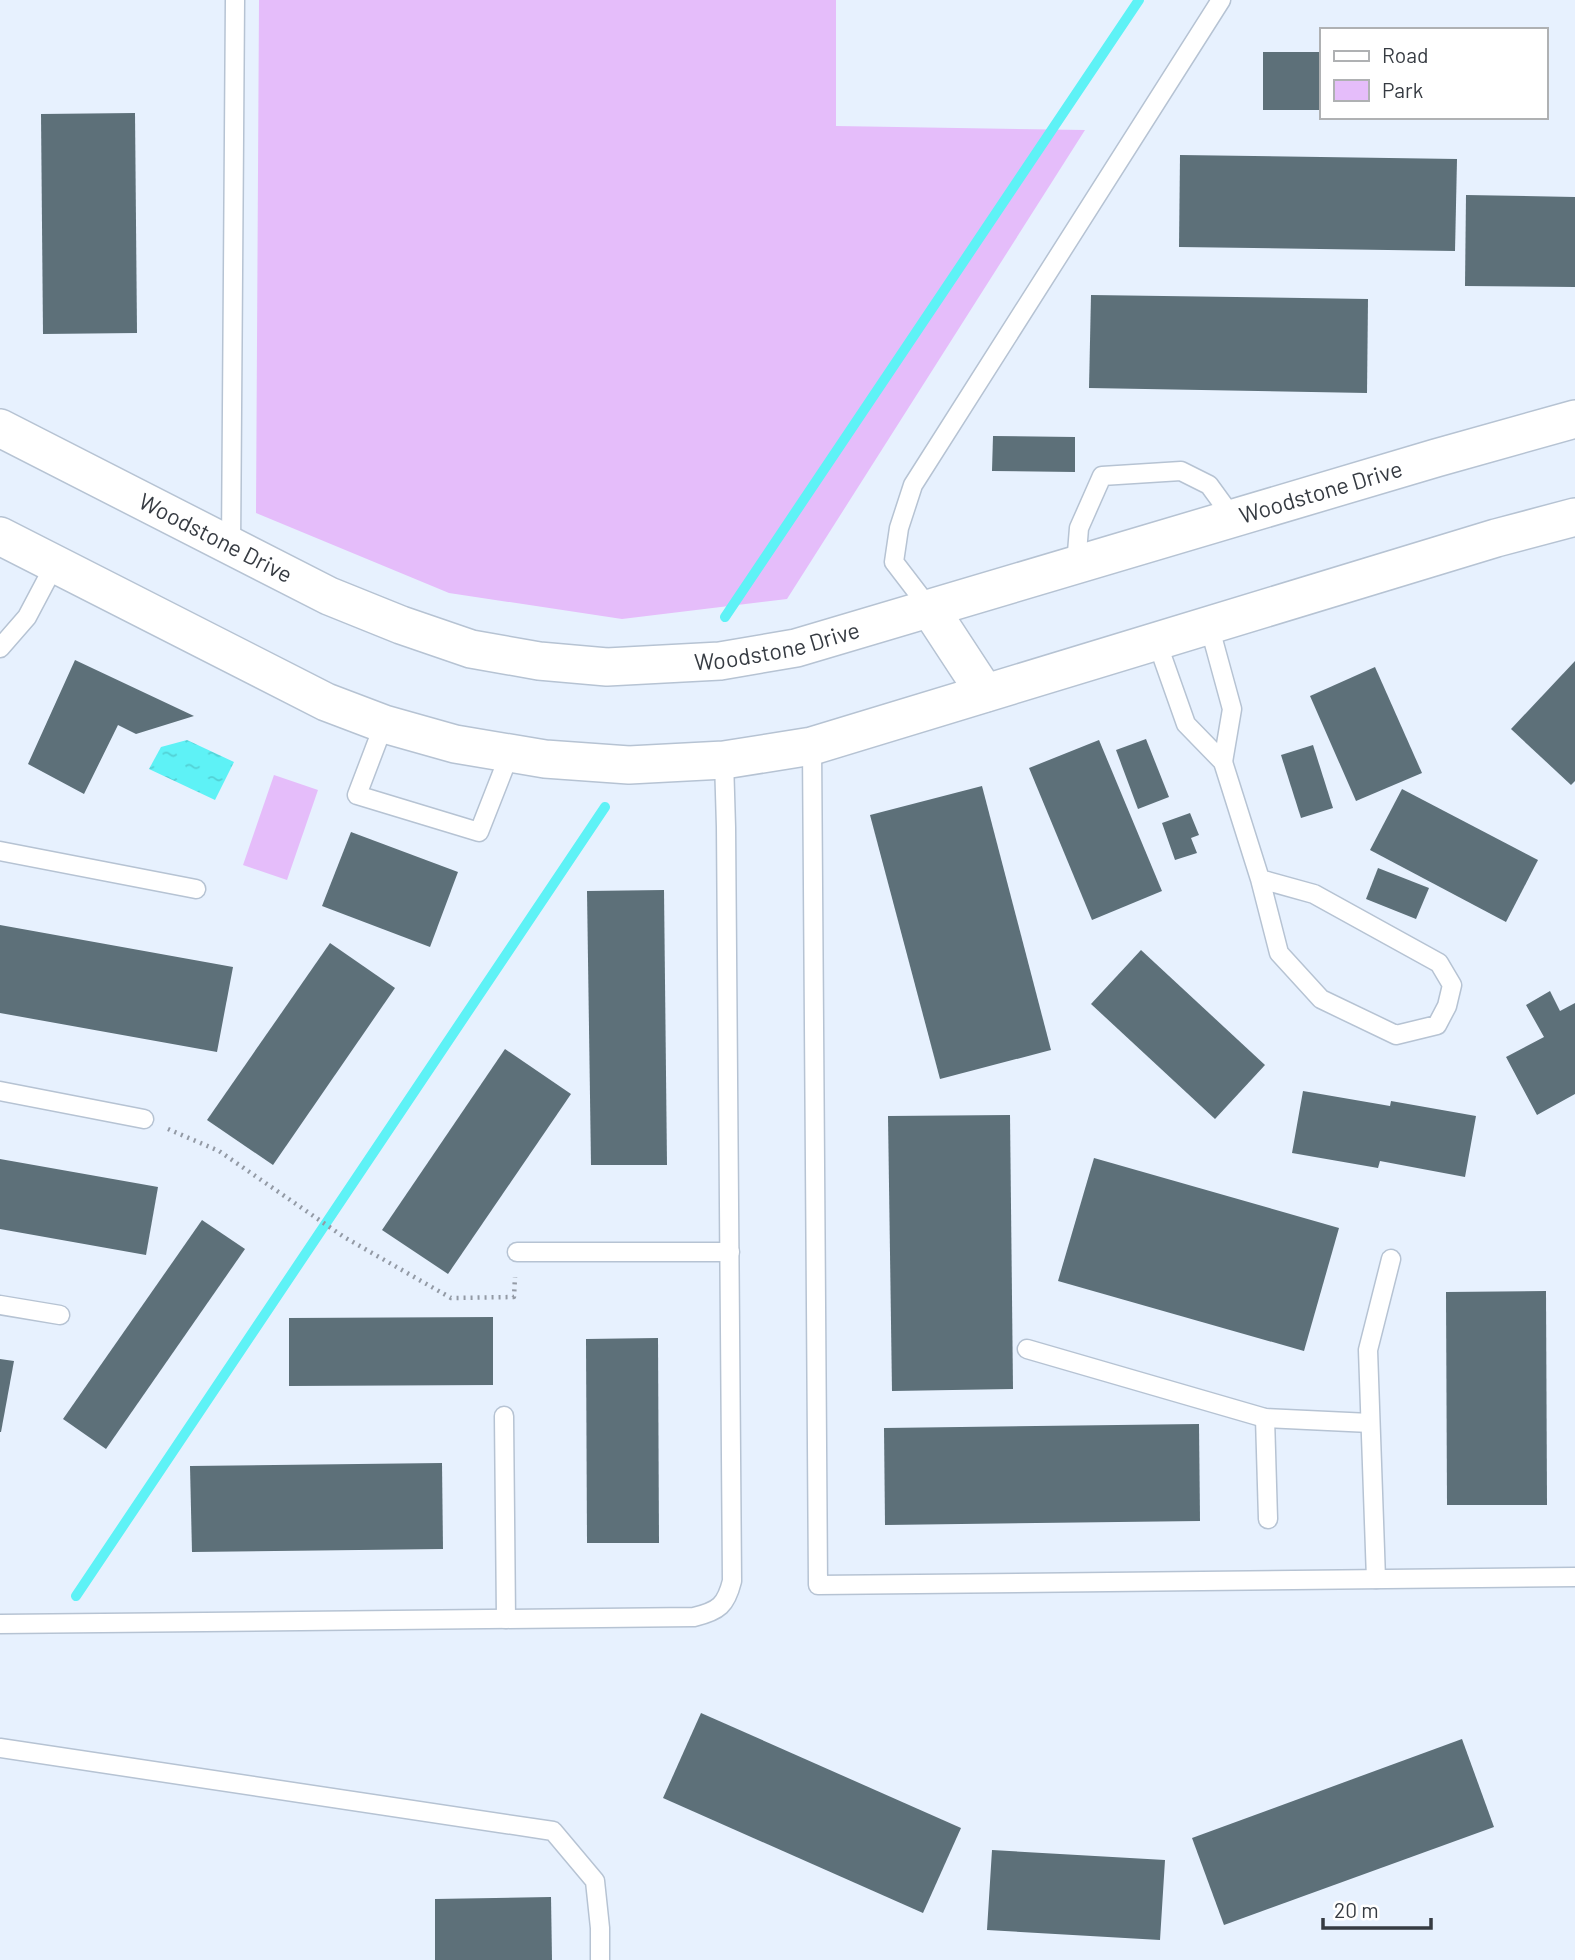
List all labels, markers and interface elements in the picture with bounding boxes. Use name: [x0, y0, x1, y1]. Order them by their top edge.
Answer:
legend: [1320, 28, 1547, 119]
text: Road: [1382, 42, 1428, 67]
text: Park: [1382, 77, 1423, 102]
street label: Woodstone Drive: [1236, 454, 1405, 529]
street label: Woodstone Drive: [134, 486, 297, 588]
street label: Woodstone Drive: [693, 615, 863, 675]
scale bar: [1323, 1886, 1432, 1930]
text: 20 m: [1334, 1897, 1379, 1922]

